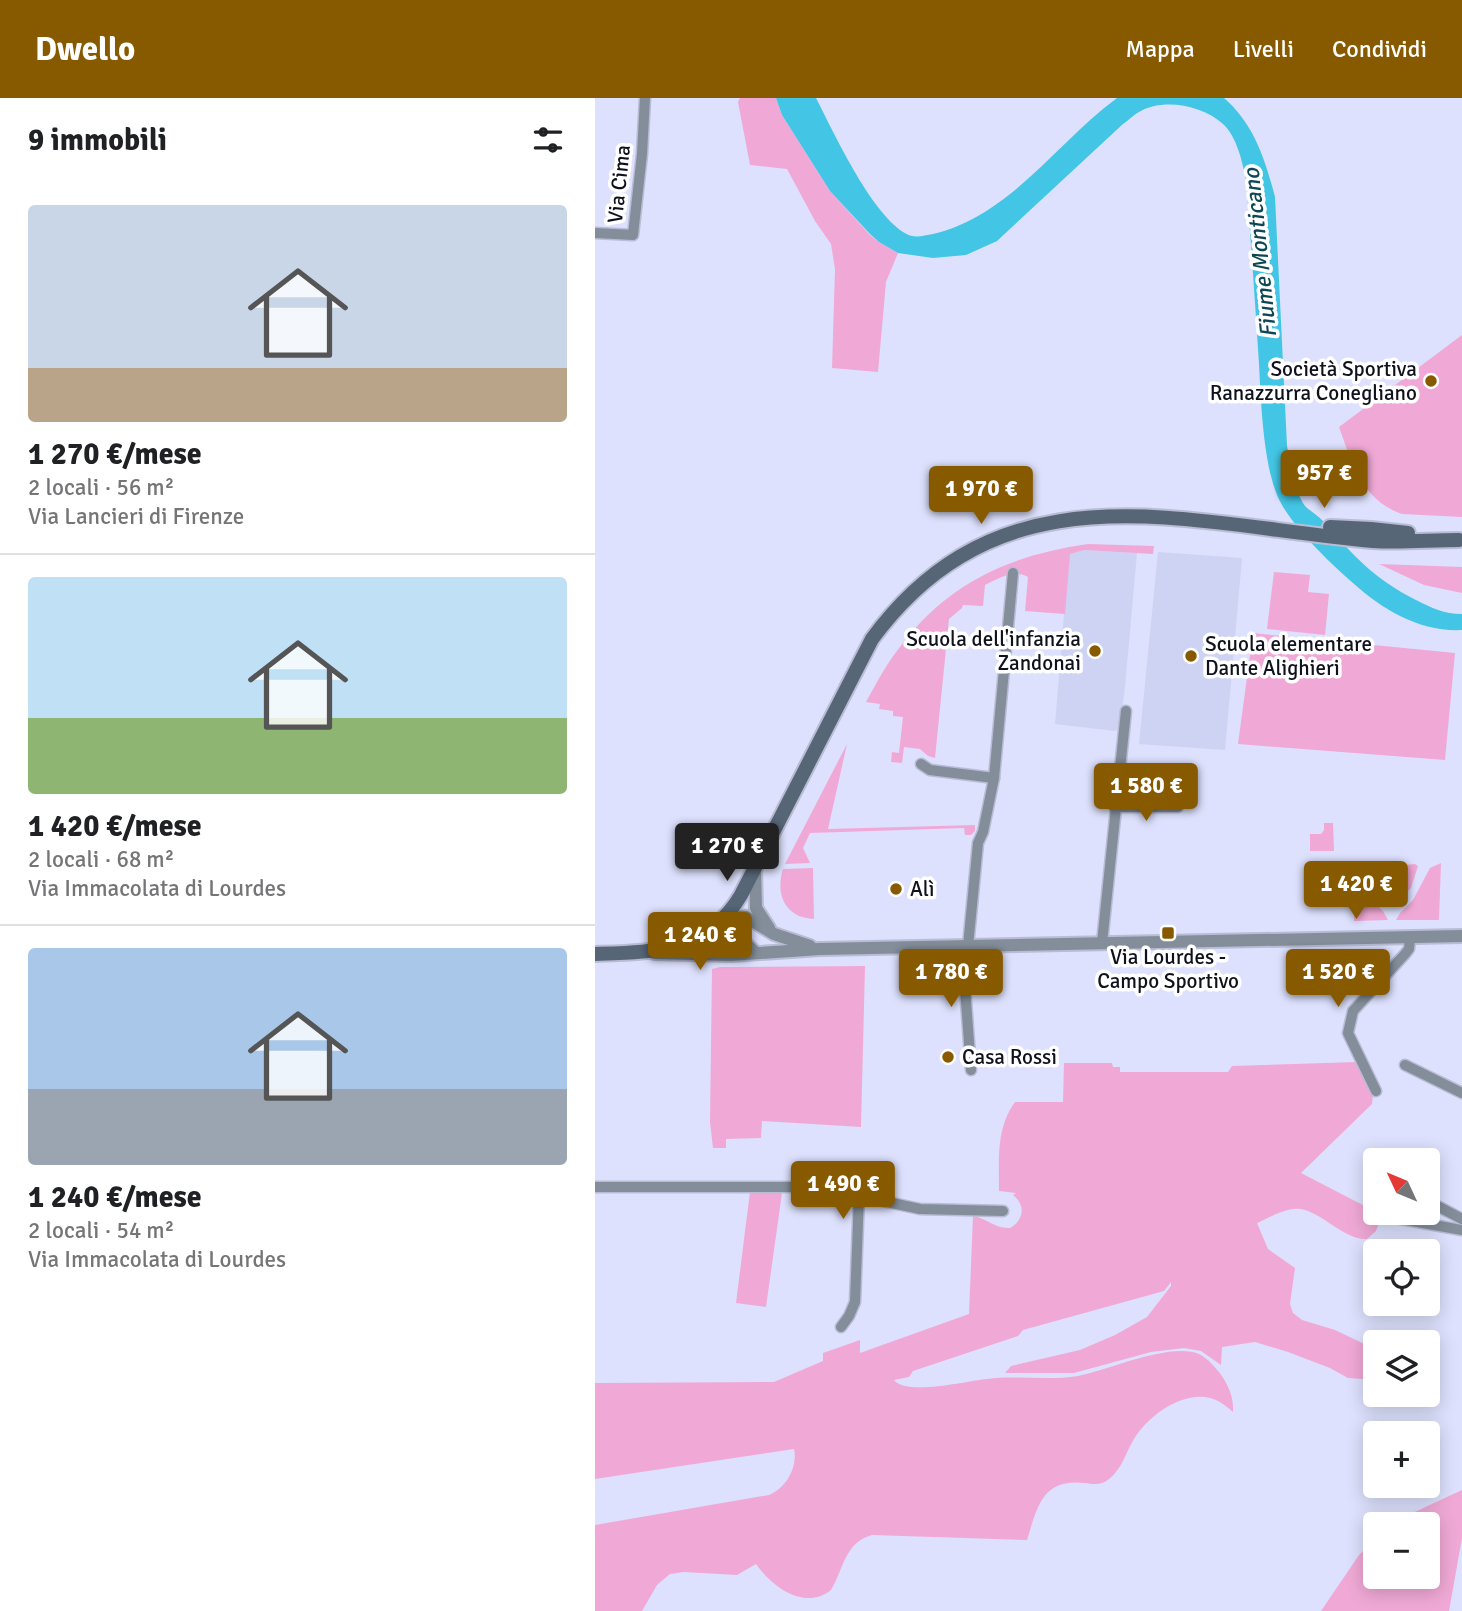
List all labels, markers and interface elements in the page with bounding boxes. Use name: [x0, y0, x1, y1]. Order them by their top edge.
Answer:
text: Dwello: [35, 29, 135, 70]
text: Mappa: [1126, 34, 1195, 64]
text: Livelli: [1233, 34, 1294, 64]
text: Condividi: [1332, 34, 1427, 64]
icon: filters: [529, 121, 567, 159]
text: 9 immobili: [28, 122, 167, 159]
street label: Via Cima: [602, 143, 636, 225]
water label: Fiume Monticano: [1237, 166, 1283, 339]
icon: home: [235, 250, 361, 376]
place label: Società Sportiva Ranazzurra Conegliano: [1210, 356, 1417, 406]
marker: Società Sportiva Ranazzurra Conegliano: [1423, 373, 1439, 389]
text: 1 270 €/mese: [28, 436, 202, 473]
pin: 957 €: [1275, 450, 1373, 510]
text: 957 €: [1297, 458, 1351, 487]
pin: 1 970 €: [916, 466, 1046, 526]
text: 2 locali · 56 m²: [28, 473, 174, 502]
text: 1 970 €: [945, 474, 1017, 503]
text: Via Lancieri di Firenze: [28, 502, 244, 531]
icon: home: [235, 622, 361, 748]
place label: Scuola dell'infanzia Zandonai: [906, 626, 1081, 676]
place label: Scuola elementare Dante Alighieri: [1205, 631, 1372, 681]
marker: Scuola dell'infanzia Zandonai: [1087, 643, 1103, 659]
marker: Scuola elementare Dante Alighieri: [1183, 648, 1199, 664]
pin: 1 580 €: [1081, 764, 1211, 823]
text: 1 580 €: [1110, 771, 1182, 800]
text: 1 420 €/mese: [28, 808, 202, 845]
pin: 1 270 €: [662, 824, 792, 883]
text: 1 270 €: [691, 831, 763, 860]
text: 2 locali · 68 m²: [28, 845, 174, 874]
pin: 1 420 €: [1291, 862, 1421, 921]
text: 1 420 €: [1320, 869, 1392, 898]
text: Via Immacolata di Lourdes: [28, 874, 286, 903]
place label: Alì: [910, 876, 934, 902]
marker: Alì: [888, 881, 904, 897]
pin: 1 240 €: [635, 912, 765, 972]
text: 1 240 €: [664, 920, 736, 949]
marker: Via Lourdes - Campo Sportivo: [1160, 925, 1176, 941]
place label: Via Lourdes - Campo Sportivo: [1097, 944, 1239, 994]
pin: 1 780 €: [886, 950, 1016, 1009]
pin: 1 520 €: [1273, 950, 1403, 1009]
text: 1 780 €: [915, 957, 987, 986]
text: 1 520 €: [1302, 957, 1374, 986]
icon: home: [235, 993, 361, 1119]
place label: Casa Rossi: [962, 1044, 1057, 1070]
marker: Casa Rossi: [940, 1049, 956, 1065]
north arrow: [1363, 1148, 1440, 1225]
map controls: [1363, 1148, 1440, 1589]
pin: 1 490 €: [778, 1162, 908, 1221]
text: 1 490 €: [807, 1169, 879, 1198]
text: 1 240 €/mese: [28, 1179, 202, 1216]
text: 2 locali · 54 m²: [28, 1216, 174, 1245]
button: locate: [1363, 1239, 1440, 1316]
text: Via Immacolata di Lourdes: [28, 1245, 286, 1274]
button: layers: [1363, 1330, 1440, 1407]
button: +: [1363, 1421, 1440, 1498]
button: −: [1363, 1512, 1440, 1589]

